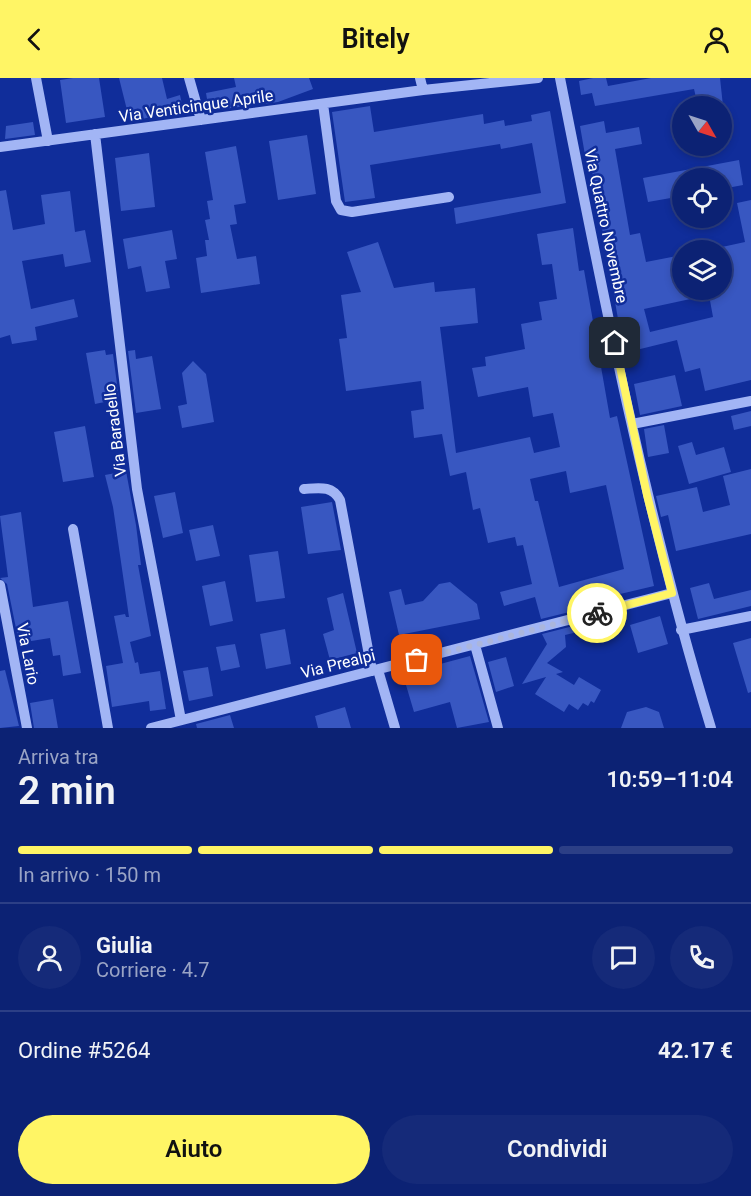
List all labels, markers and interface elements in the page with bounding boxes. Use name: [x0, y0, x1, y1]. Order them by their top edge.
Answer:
icon: back: [18, 23, 51, 56]
text: Bitely: [341, 23, 410, 55]
icon: person: [700, 23, 733, 56]
street label: Via Venticinque Aprile: [118, 86, 274, 126]
north arrow: [672, 96, 732, 156]
map controls: [672, 96, 732, 300]
street label: Via Quattro Novembre: [580, 147, 632, 305]
button: locate: [672, 168, 732, 228]
button: layers: [672, 240, 732, 300]
pin: [589, 317, 640, 368]
icon: home: [598, 326, 631, 359]
street label: Via Baradello: [100, 382, 130, 478]
courier: [567, 583, 627, 643]
icon: bike: [581, 597, 614, 630]
street label: Via Lario: [13, 622, 43, 686]
pin: [391, 634, 442, 685]
icon: bag: [400, 643, 433, 676]
street label: Via Prealpi: [299, 646, 377, 682]
text: Arriva tra: [18, 745, 99, 769]
text: 10:59–11:04: [606, 767, 733, 792]
text: 2 min: [18, 768, 116, 814]
text: In arrivo · 150 m: [18, 863, 161, 887]
button: person: [18, 926, 81, 989]
button: chat: [592, 926, 655, 989]
button: phone: [670, 926, 733, 989]
text: Giulia: [96, 933, 153, 958]
text: Corriere · 4.7: [96, 958, 210, 982]
text: Ordine #5264: [18, 1038, 150, 1063]
text: 42.17 €: [658, 1038, 733, 1063]
button: Aiuto: [18, 1115, 370, 1184]
button: Condividi: [382, 1115, 733, 1184]

